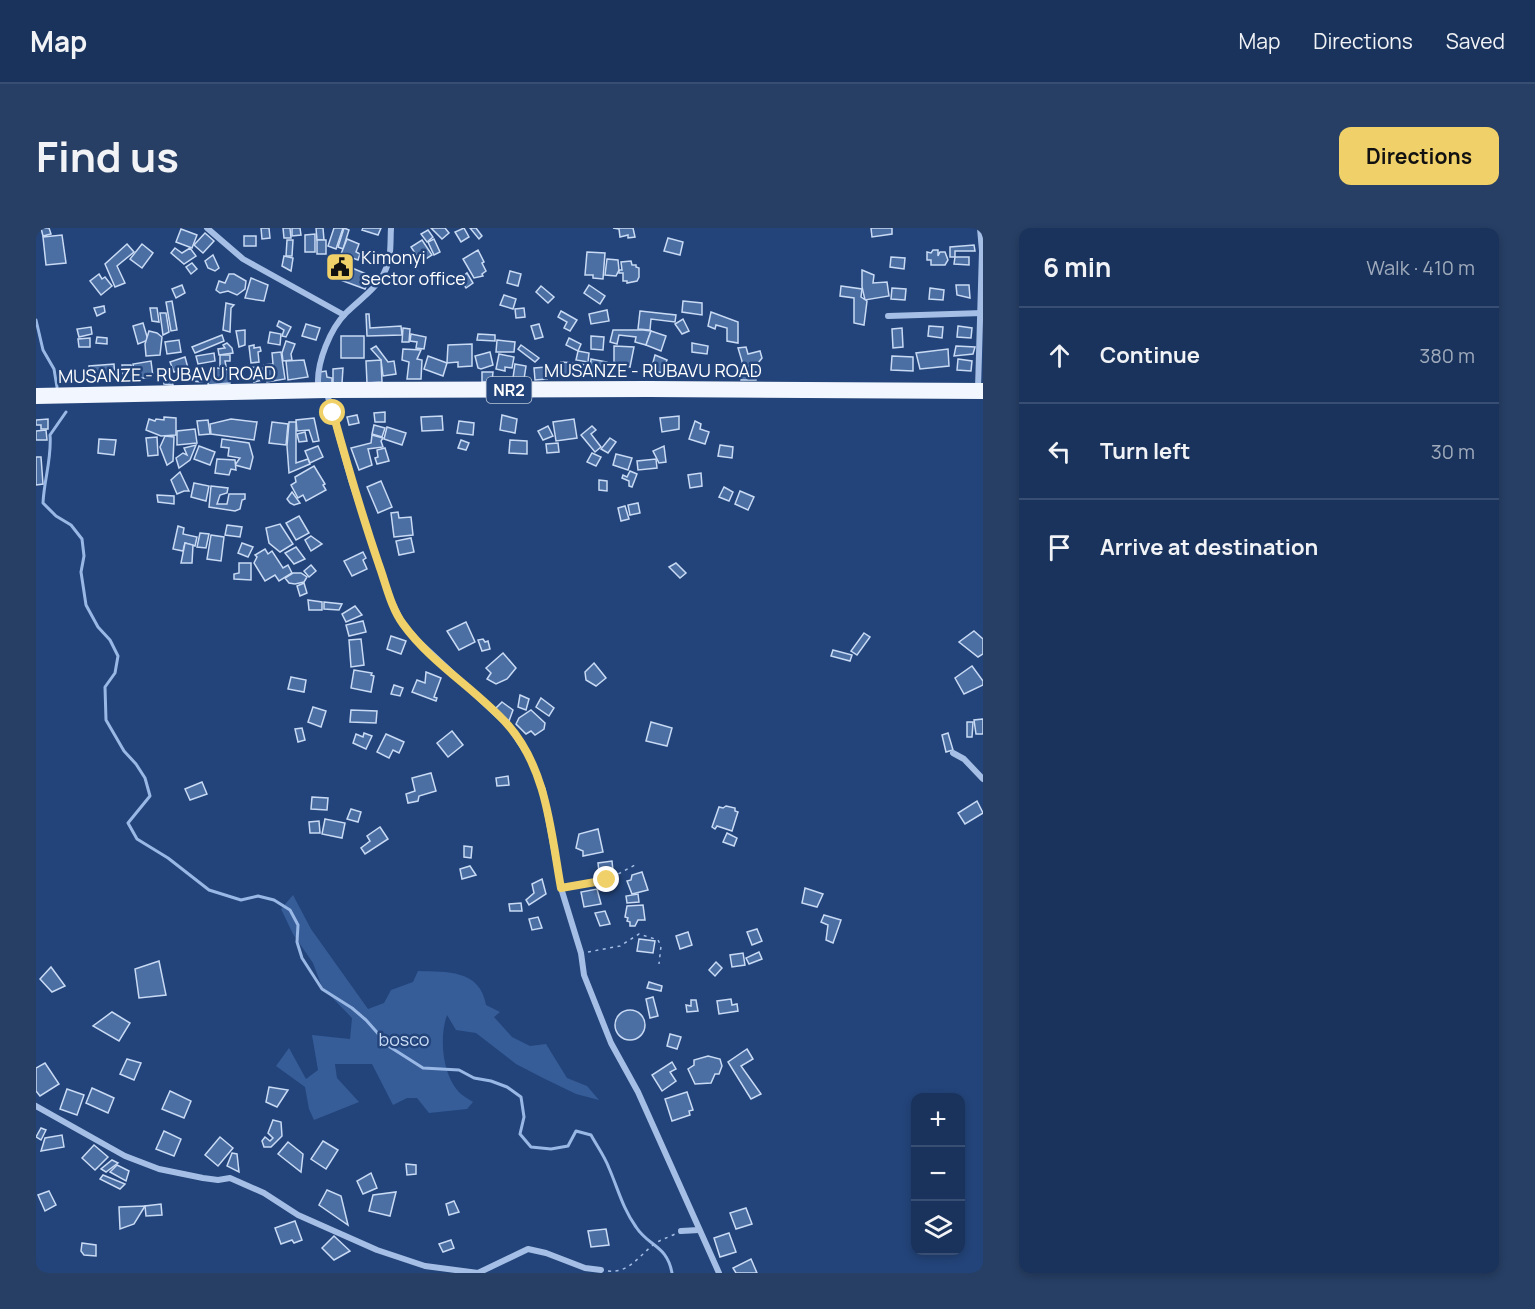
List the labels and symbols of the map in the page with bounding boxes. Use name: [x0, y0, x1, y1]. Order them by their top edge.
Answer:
place label: Kimonyi sector office: [361, 245, 466, 290]
public building icon: Kimonyi sector office: [324, 251, 356, 283]
street label: MUSANZE - RUBAVU ROAD: [544, 358, 762, 382]
street label: MUSANZE - RUBAVU ROAD: [58, 360, 276, 388]
road number: NR2: [486, 377, 532, 403]
route start: [319, 399, 345, 425]
route end: [593, 866, 619, 892]
park label: bosco: [378, 1027, 430, 1051]

